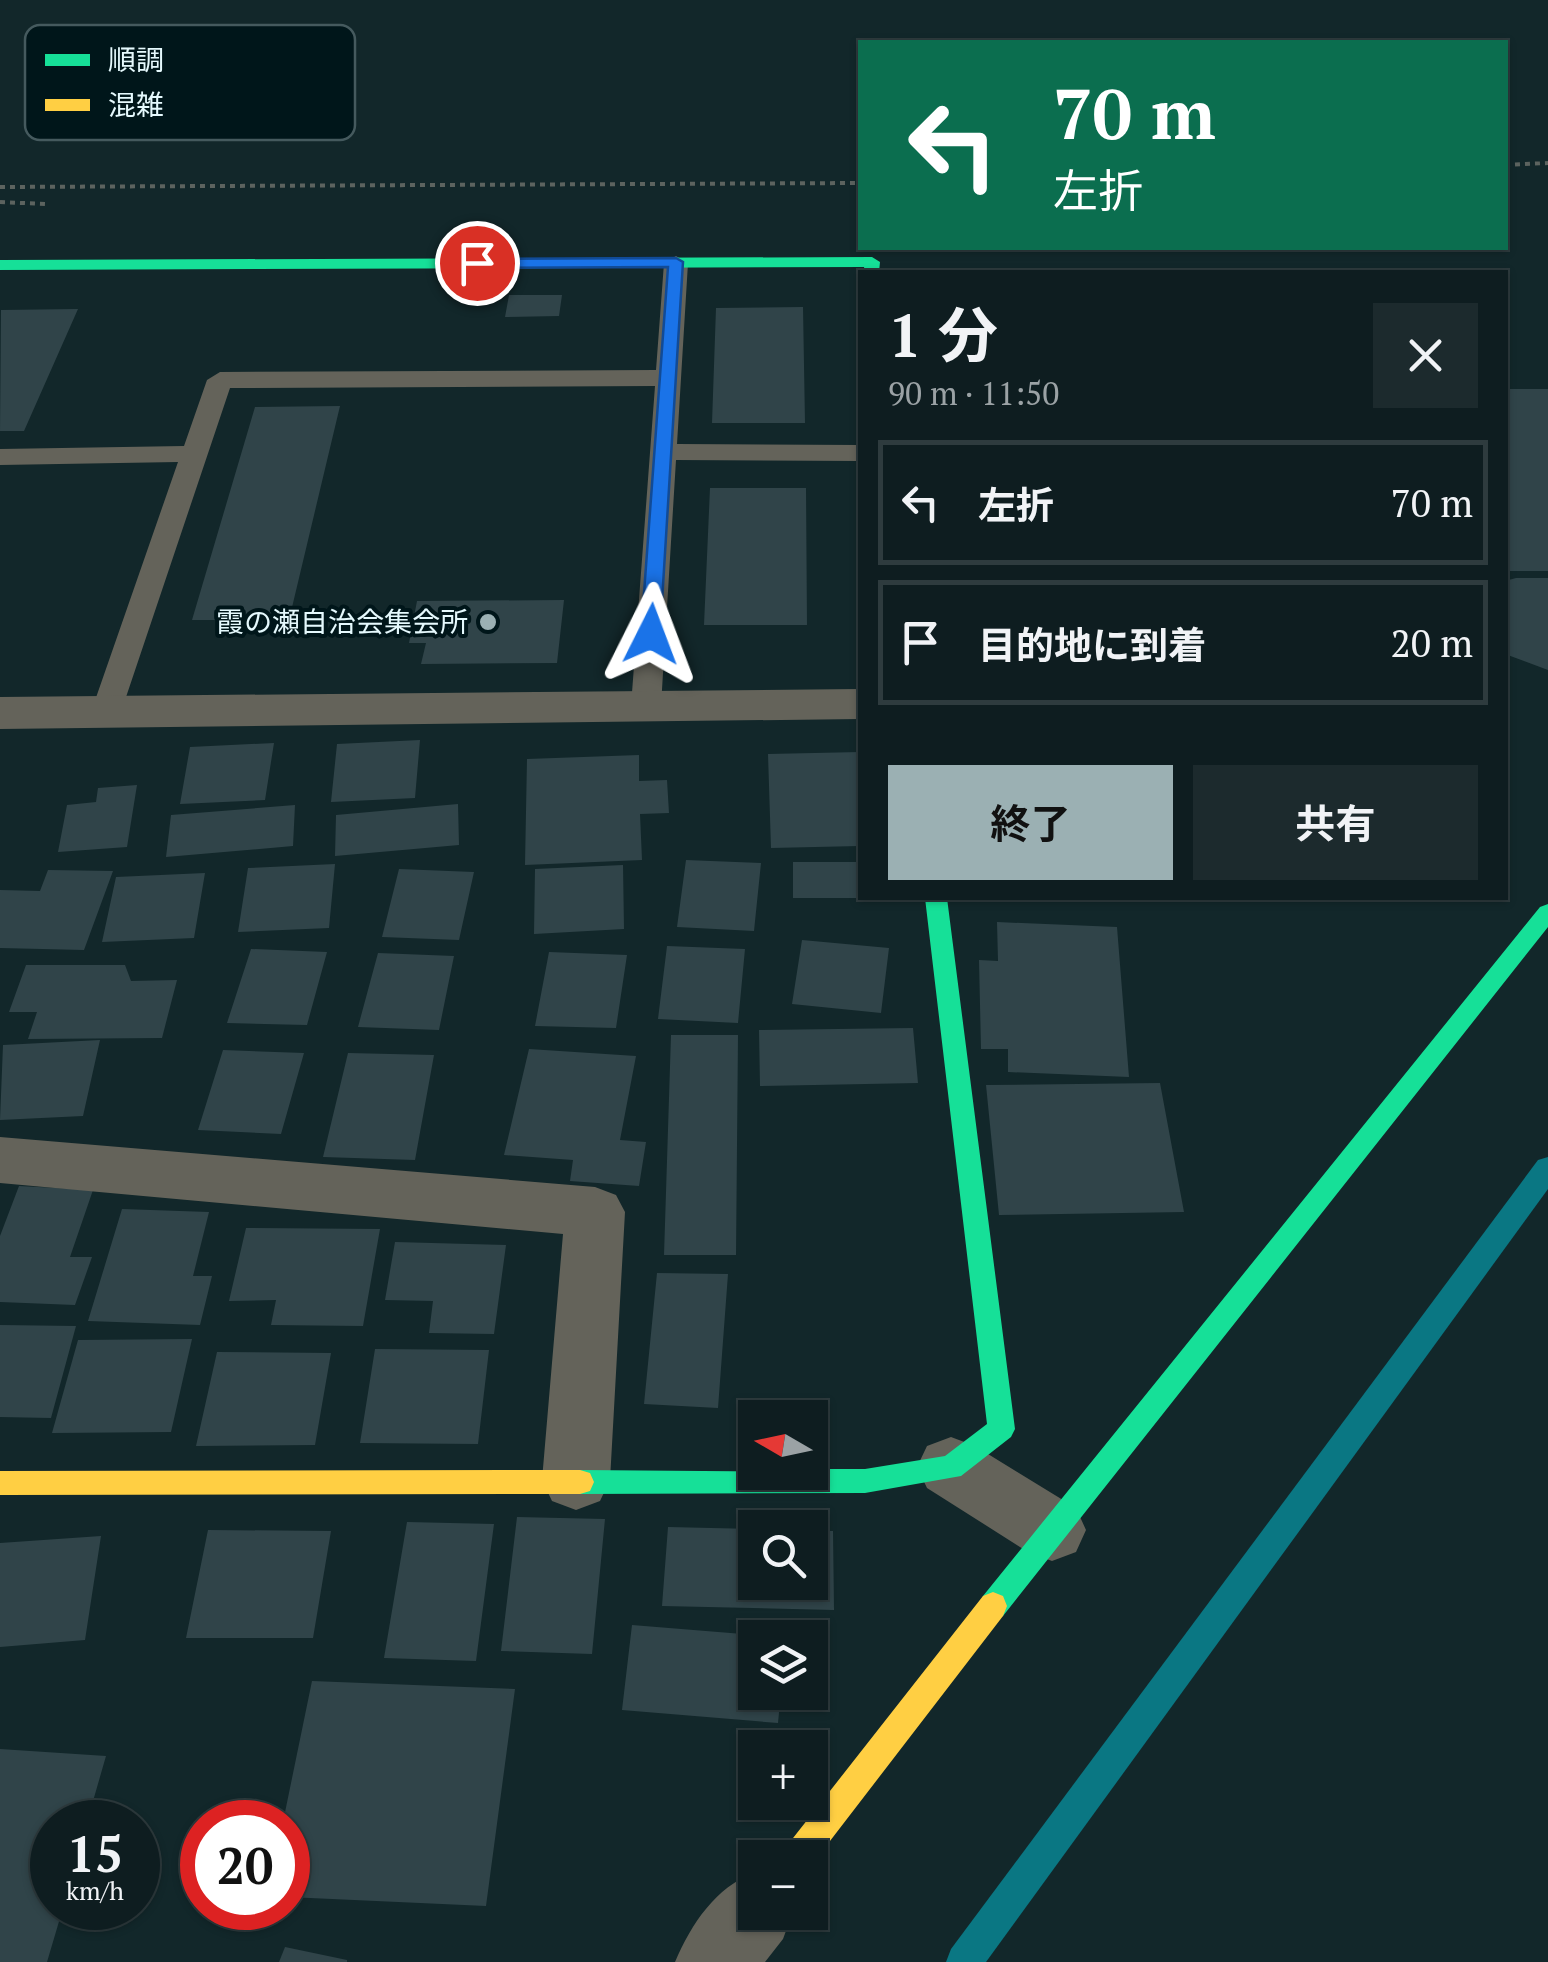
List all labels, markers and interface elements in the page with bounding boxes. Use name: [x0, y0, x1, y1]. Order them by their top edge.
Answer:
legend: [25, 25, 355, 140]
text: 順調: [108, 41, 164, 78]
text: 70 m: [1053, 66, 1216, 159]
icon: left: [888, 80, 1018, 210]
text: 混雑: [108, 86, 164, 123]
text: 左折: [1053, 160, 1143, 220]
pin: [435, 221, 520, 306]
icon: arrive: [450, 236, 505, 291]
text: 1 分: [888, 295, 998, 374]
button: close: [1373, 303, 1478, 408]
text: 90 m · 11:50: [888, 372, 1059, 414]
icon: left: [893, 475, 948, 530]
text: 70 m: [1390, 478, 1473, 528]
text: 左折: [978, 480, 1054, 530]
position arrow: [599, 582, 703, 686]
place label: 霞の瀬自治会集会所: [216, 603, 468, 640]
marker: 霞の瀬自治会集会所: [477, 611, 499, 633]
icon: arrive: [893, 615, 948, 670]
text: 20 m: [1390, 618, 1473, 668]
text: 目的地に到着: [978, 620, 1206, 670]
button: 終了: [888, 765, 1173, 880]
button: 共有: [1193, 765, 1478, 880]
north arrow: [738, 1400, 828, 1490]
map controls: [738, 1400, 828, 1930]
button: search: [738, 1510, 828, 1600]
button: layers: [738, 1620, 828, 1710]
button: +: [738, 1730, 828, 1820]
speed limit sign: 20: [180, 1800, 310, 1930]
text: 15: [67, 1820, 123, 1886]
button: −: [738, 1840, 828, 1930]
text: km/h: [66, 1874, 124, 1907]

